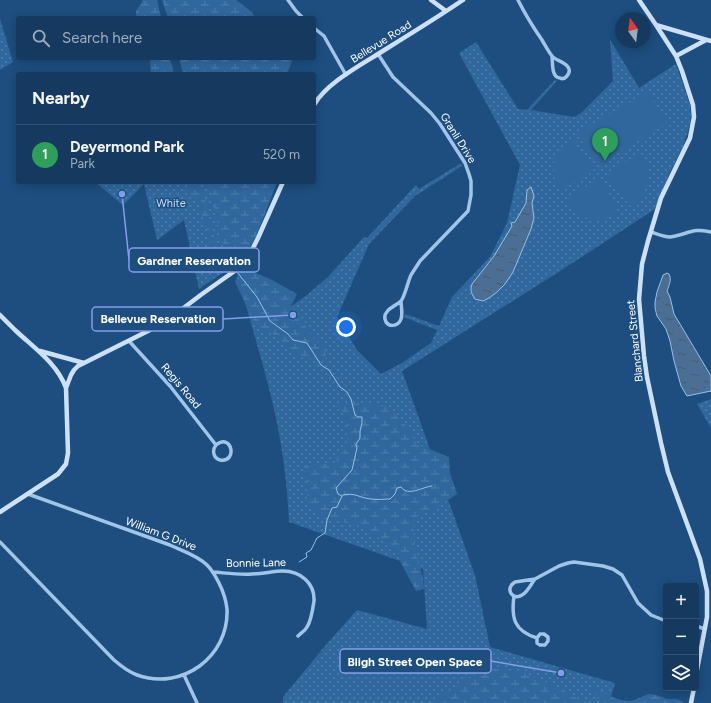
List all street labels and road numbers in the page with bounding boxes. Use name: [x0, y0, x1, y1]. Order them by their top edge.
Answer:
street label: Bellevue Road: [348, 18, 414, 66]
street label: Granli Drive: [437, 110, 479, 166]
street label: Blanchard Street: [624, 299, 646, 383]
street label: Regis Road: [158, 361, 204, 411]
street label: William G Drive: [124, 515, 198, 553]
street label: Bonnie Lane: [226, 556, 286, 570]

